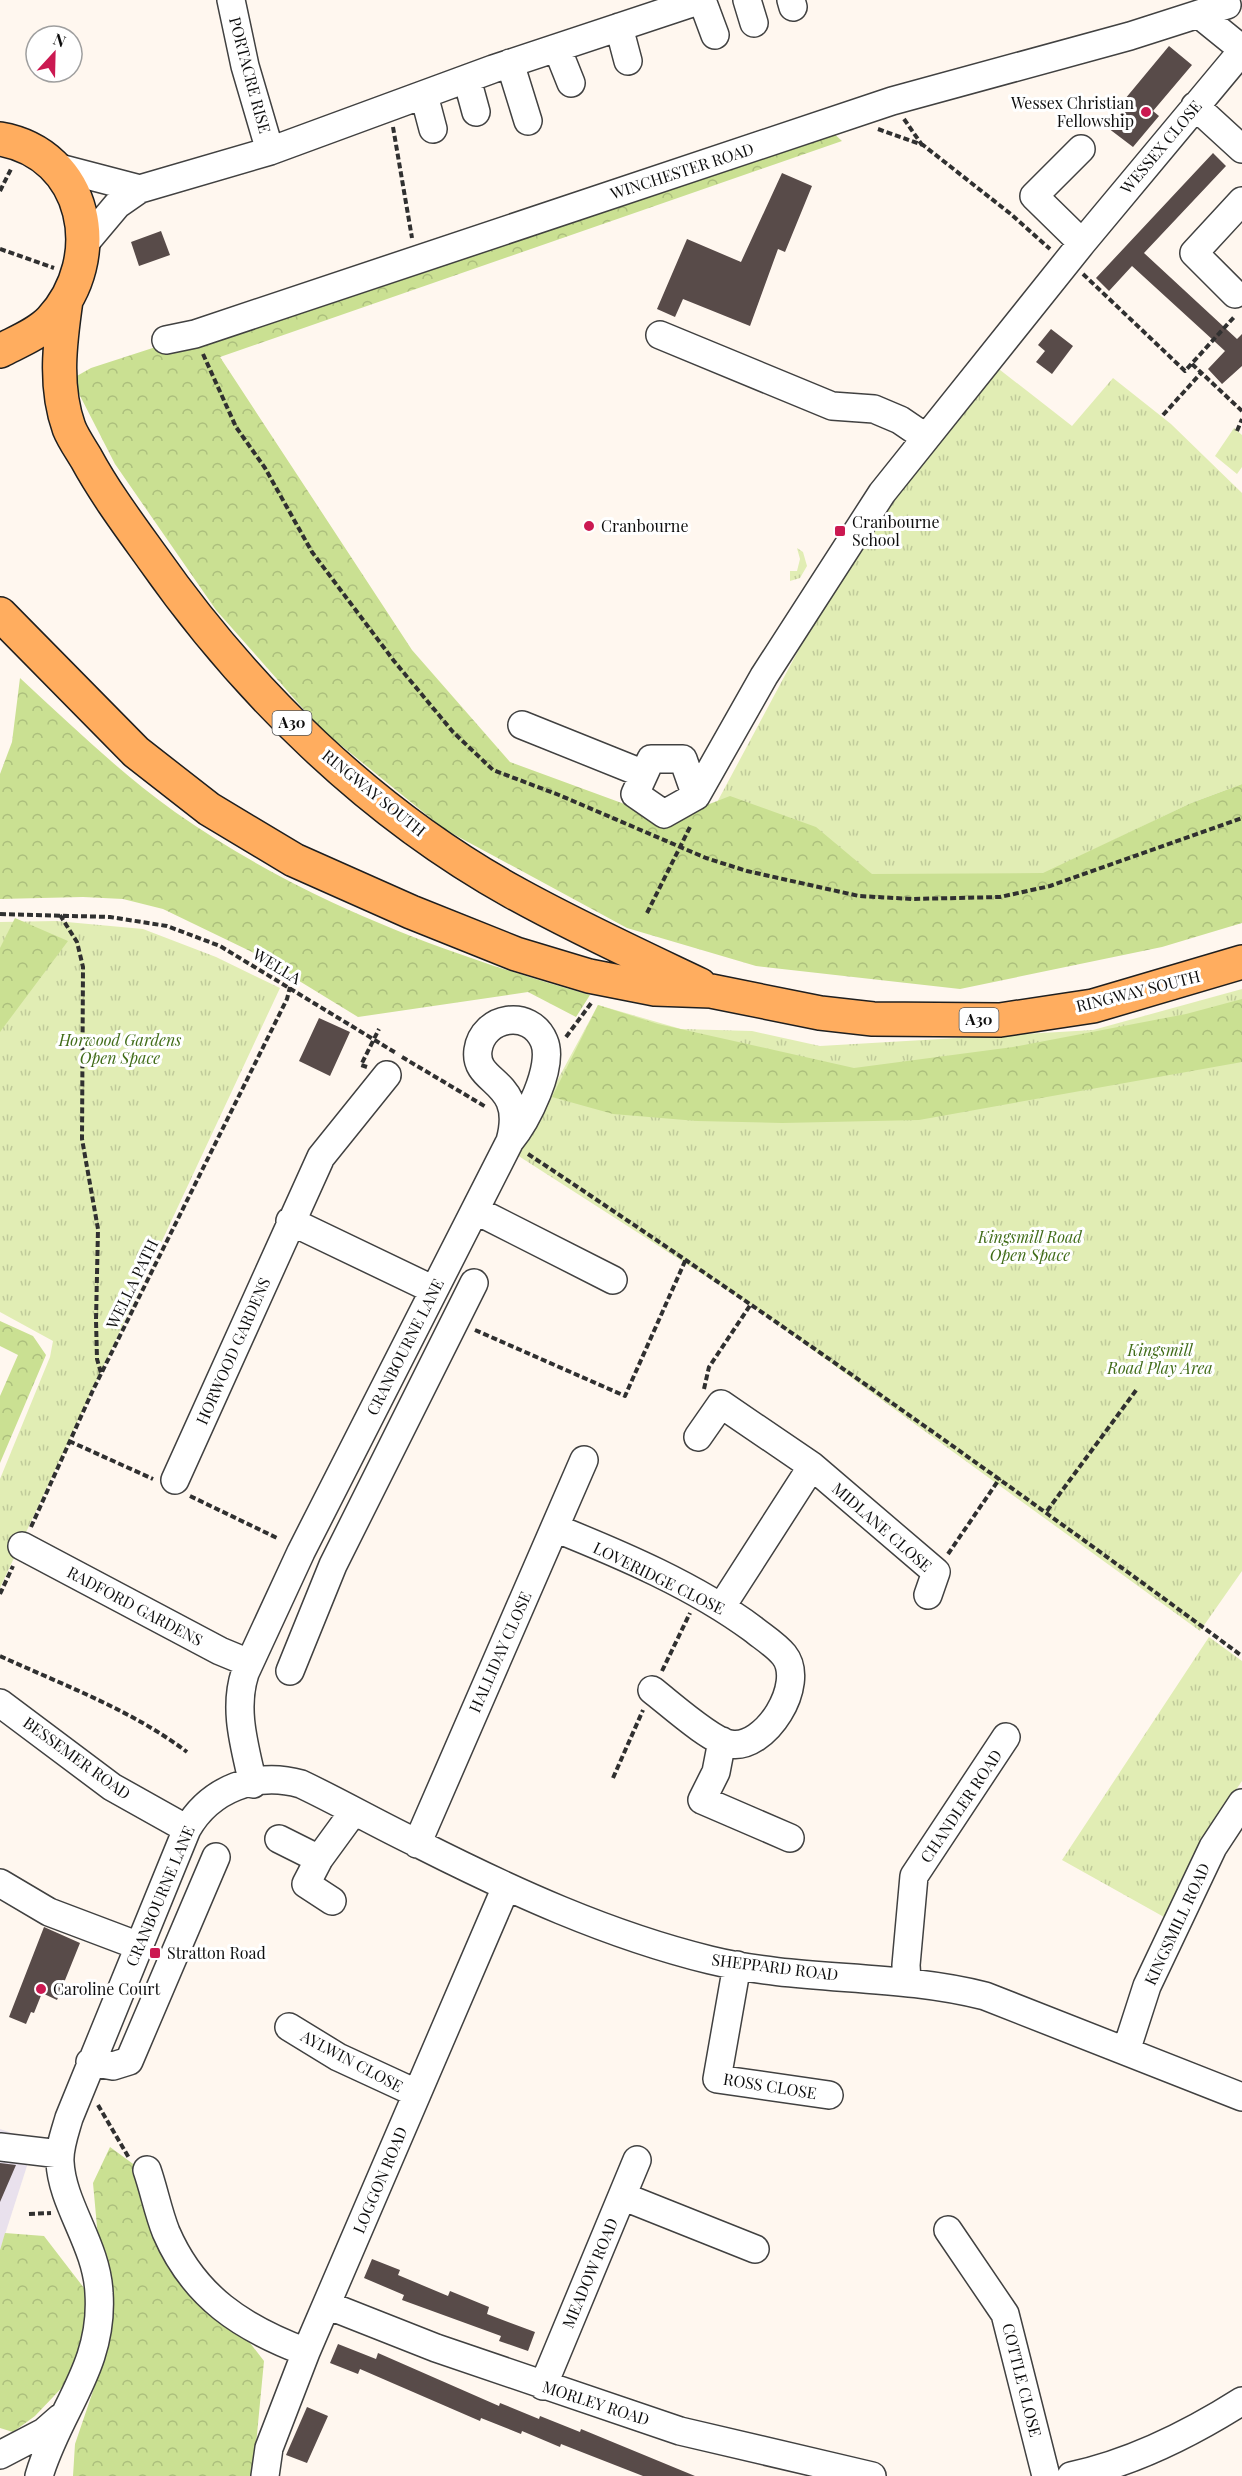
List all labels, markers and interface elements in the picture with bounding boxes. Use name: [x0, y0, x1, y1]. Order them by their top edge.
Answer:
street label: PORTACRE RISE: [225, 14, 276, 135]
north arrow: [24, 24, 84, 84]
text: N: [51, 28, 70, 52]
place label: Wessex Christian Fellowship: [1010, 92, 1134, 131]
street label: WESSEX CLOSE: [1115, 96, 1206, 199]
marker: Wessex Christian Fellowship: [1139, 105, 1153, 119]
street label: WINCHESTER ROAD: [606, 137, 756, 204]
place label: Cranbourne School: [852, 511, 940, 550]
place label: Cranbourne: [601, 515, 689, 536]
marker: Cranbourne: [582, 519, 596, 533]
marker: Cranbourne School: [833, 524, 847, 538]
road number: A30: [272, 711, 312, 735]
street label: RINGWAY SOUTH: [318, 744, 430, 841]
street label: WELLA: [248, 942, 306, 989]
street label: RINGWAY SOUTH: [1074, 965, 1202, 1016]
road number: A30: [960, 1008, 998, 1032]
park label: Horwood Gardens Open Space: [58, 1029, 181, 1068]
park label: Kingsmill Road Open Space: [977, 1226, 1083, 1265]
street label: WELLA PATH: [100, 1236, 162, 1333]
street label: HORWOOD GARDENS: [191, 1274, 274, 1428]
street label: CRANBOURNE LANE: [361, 1275, 448, 1419]
park label: Kingsmill Road Play Area: [1106, 1339, 1213, 1378]
street label: MIDLANE CLOSE: [828, 1477, 937, 1576]
street label: LOVERIDGE CLOSE: [590, 1537, 728, 1619]
street label: RADFORD GARDENS: [64, 1561, 207, 1650]
street label: HALLIDAY CLOSE: [463, 1588, 536, 1716]
street label: BESSEMER ROAD: [19, 1712, 135, 1804]
street label: CHANDLER ROAD: [915, 1745, 1006, 1866]
street label: CRANBOURNE LANE: [120, 1822, 199, 1969]
street label: KINGSMILL ROAD: [1139, 1859, 1214, 1988]
place label: Stratton Road: [167, 1942, 266, 1963]
marker: Stratton Road: [148, 1946, 162, 1960]
street label: SHEPPARD ROAD: [710, 1948, 840, 1985]
place label: Caroline Court: [53, 1978, 160, 1999]
marker: Caroline Court: [34, 1982, 48, 1996]
street label: AYLWIN CLOSE: [297, 2024, 407, 2096]
street label: ROSS CLOSE: [722, 2068, 818, 2103]
street label: LOGGON ROAD: [348, 2123, 411, 2236]
street label: MEADOW ROAD: [557, 2214, 622, 2331]
street label: COTTLE CLOSE: [998, 2321, 1047, 2439]
street label: MORLEY ROAD: [540, 2375, 652, 2430]

